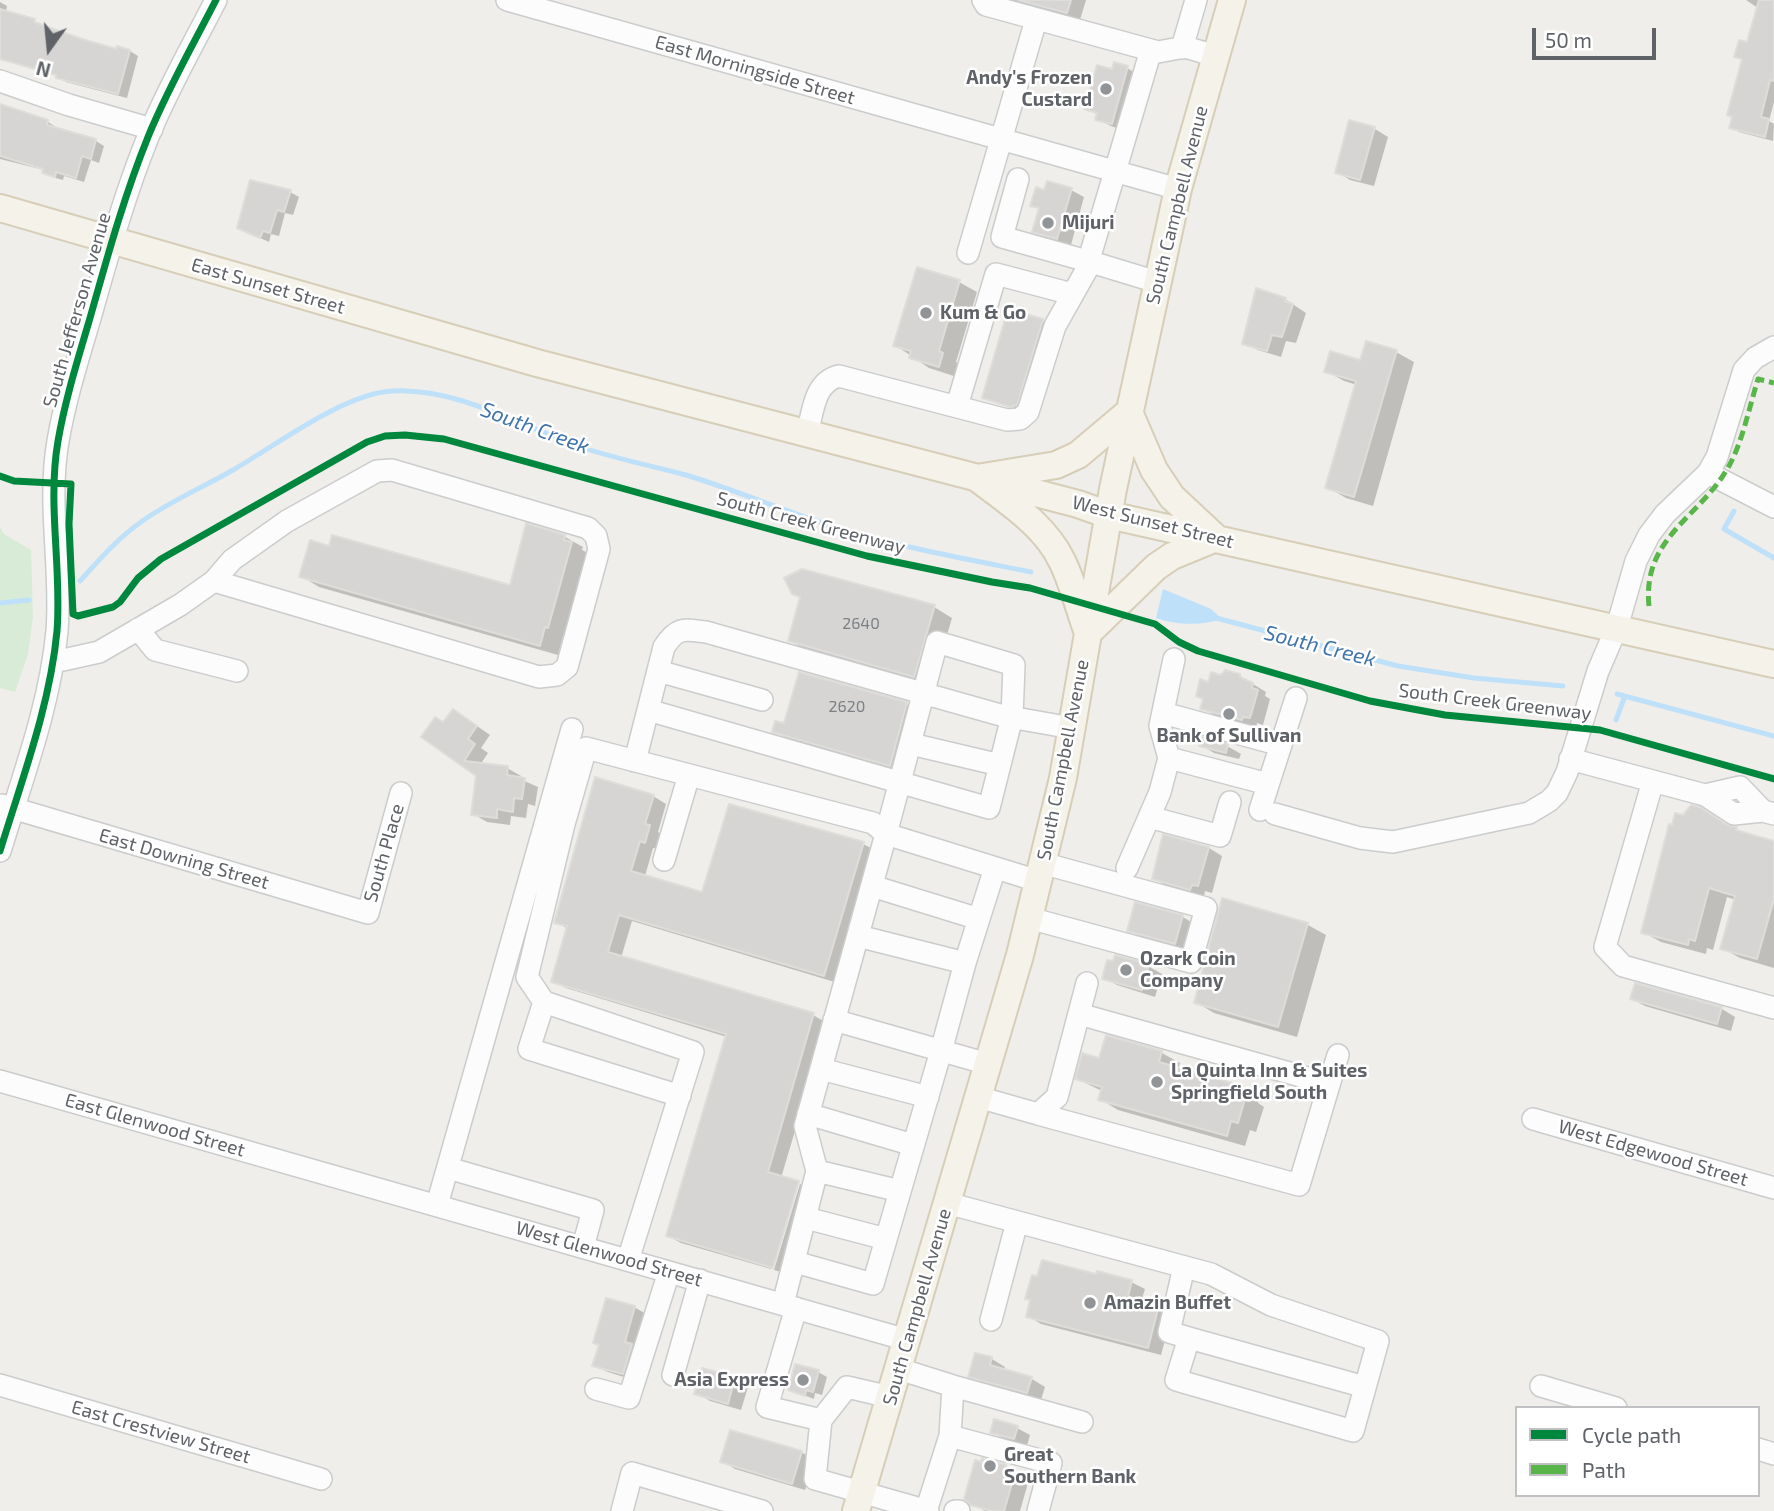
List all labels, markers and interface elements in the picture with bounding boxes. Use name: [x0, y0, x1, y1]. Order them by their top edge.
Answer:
north arrow: [14, 14, 84, 84]
scale bar: [1536, 14, 1660, 58]
text: 50 m: [1545, 27, 1592, 52]
street label: East Morningside Street: [652, 30, 858, 110]
text: N: [34, 57, 53, 83]
place label: Andy's Frozen Custard: [966, 67, 1092, 111]
marker: Andy's Frozen Custard: [1098, 81, 1114, 97]
street label: South Campbell Avenue: [1141, 103, 1213, 307]
street label: South Jefferson Avenue: [38, 210, 116, 410]
place label: Mijuri: [1062, 212, 1115, 234]
marker: Mijuri: [1040, 215, 1056, 231]
street label: East Sunset Street: [189, 253, 347, 319]
place label: Kum & Go: [940, 302, 1026, 324]
marker: Kum & Go: [918, 305, 934, 321]
water label: South Creek: [477, 397, 593, 459]
street label: South Creek Greenway: [714, 487, 908, 559]
street label: West Sunset Street: [1070, 491, 1236, 553]
house number: 2640: [842, 614, 880, 634]
water label: South Creek: [1262, 620, 1378, 672]
street label: South Campbell Avenue: [1032, 658, 1094, 862]
street label: South Creek Greenway: [1397, 679, 1593, 725]
house number: 2620: [829, 697, 865, 717]
marker: Bank of Sullivan: [1221, 706, 1237, 722]
place label: Bank of Sullivan: [1156, 725, 1302, 747]
street label: South Place: [359, 801, 409, 905]
street label: East Downing Street: [96, 824, 272, 894]
place label: Ozark Coin Company: [1140, 948, 1236, 992]
marker: Ozark Coin Company: [1118, 962, 1134, 978]
place label: La Quinta Inn & Suites Springfield South: [1171, 1060, 1367, 1104]
marker: La Quinta Inn & Suites Springfield South: [1149, 1074, 1165, 1090]
street label: East Glenwood Street: [62, 1088, 248, 1162]
street label: West Edgewood Street: [1555, 1115, 1751, 1191]
street label: South Campbell Avenue: [878, 1206, 956, 1408]
street label: West Glenwood Street: [513, 1216, 705, 1292]
place label: Amazin Buffet: [1104, 1292, 1231, 1314]
marker: Amazin Buffet: [1082, 1295, 1098, 1311]
place label: Asia Express: [674, 1369, 789, 1391]
marker: Asia Express: [795, 1372, 811, 1388]
street label: East Crestview Street: [69, 1396, 253, 1468]
legend: [1515, 1406, 1760, 1497]
text: Cycle path: [1582, 1422, 1681, 1447]
place label: Great Southern Bank: [1004, 1444, 1136, 1488]
text: Path: [1582, 1457, 1626, 1482]
marker: Great Southern Bank: [982, 1458, 998, 1474]

